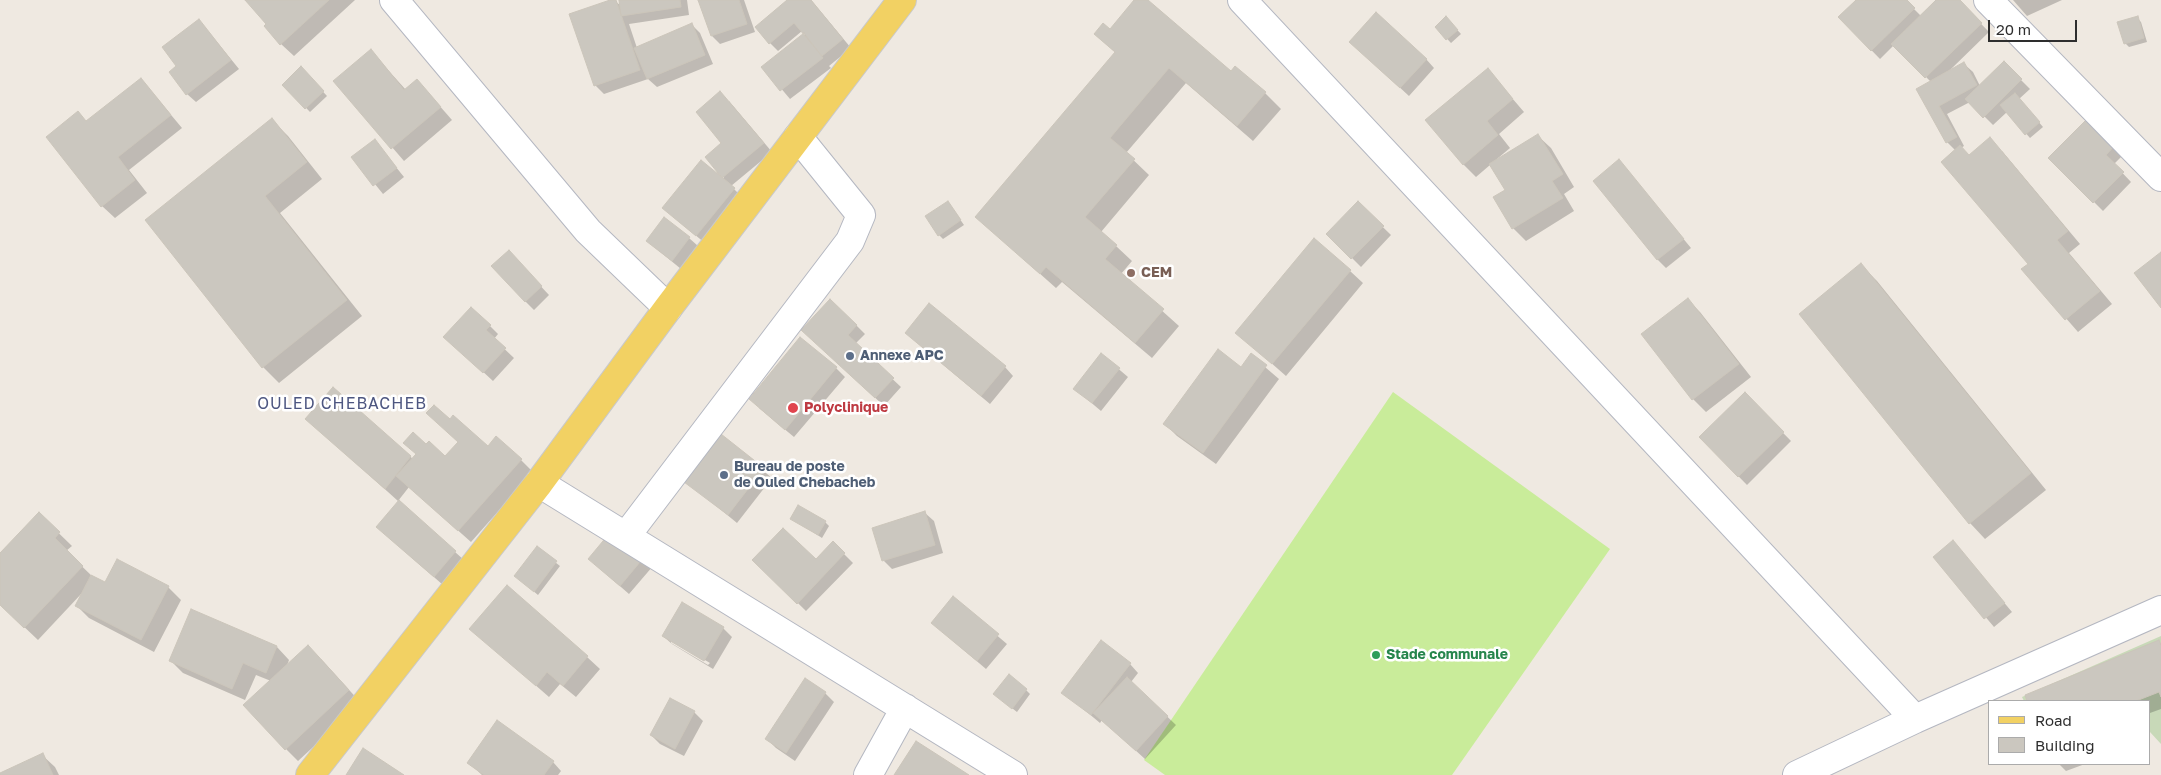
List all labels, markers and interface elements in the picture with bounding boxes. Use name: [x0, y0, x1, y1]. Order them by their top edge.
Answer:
scale bar: [1991, 10, 2080, 42]
text: 20 m: [1996, 20, 2031, 38]
place label: CEM: [1141, 265, 1172, 281]
marker: CEM: [1125, 267, 1137, 279]
place label: Annexe APC: [860, 348, 944, 364]
marker: Annexe APC: [844, 350, 856, 362]
district label: OULED CHEBACHEB: [255, 394, 429, 414]
place label: Polyclinique: [804, 400, 888, 416]
marker: Polyclinique: [786, 401, 800, 415]
place label: Bureau de poste de Ouled Chebacheb: [734, 459, 875, 492]
marker: Bureau de poste de Ouled Chebacheb: [718, 469, 730, 481]
place label: Stade communale: [1386, 647, 1508, 663]
marker: Stade communale: [1370, 649, 1382, 661]
legend: [1988, 700, 2151, 765]
text: Road: [2035, 711, 2072, 729]
text: Building: [2035, 736, 2095, 754]

